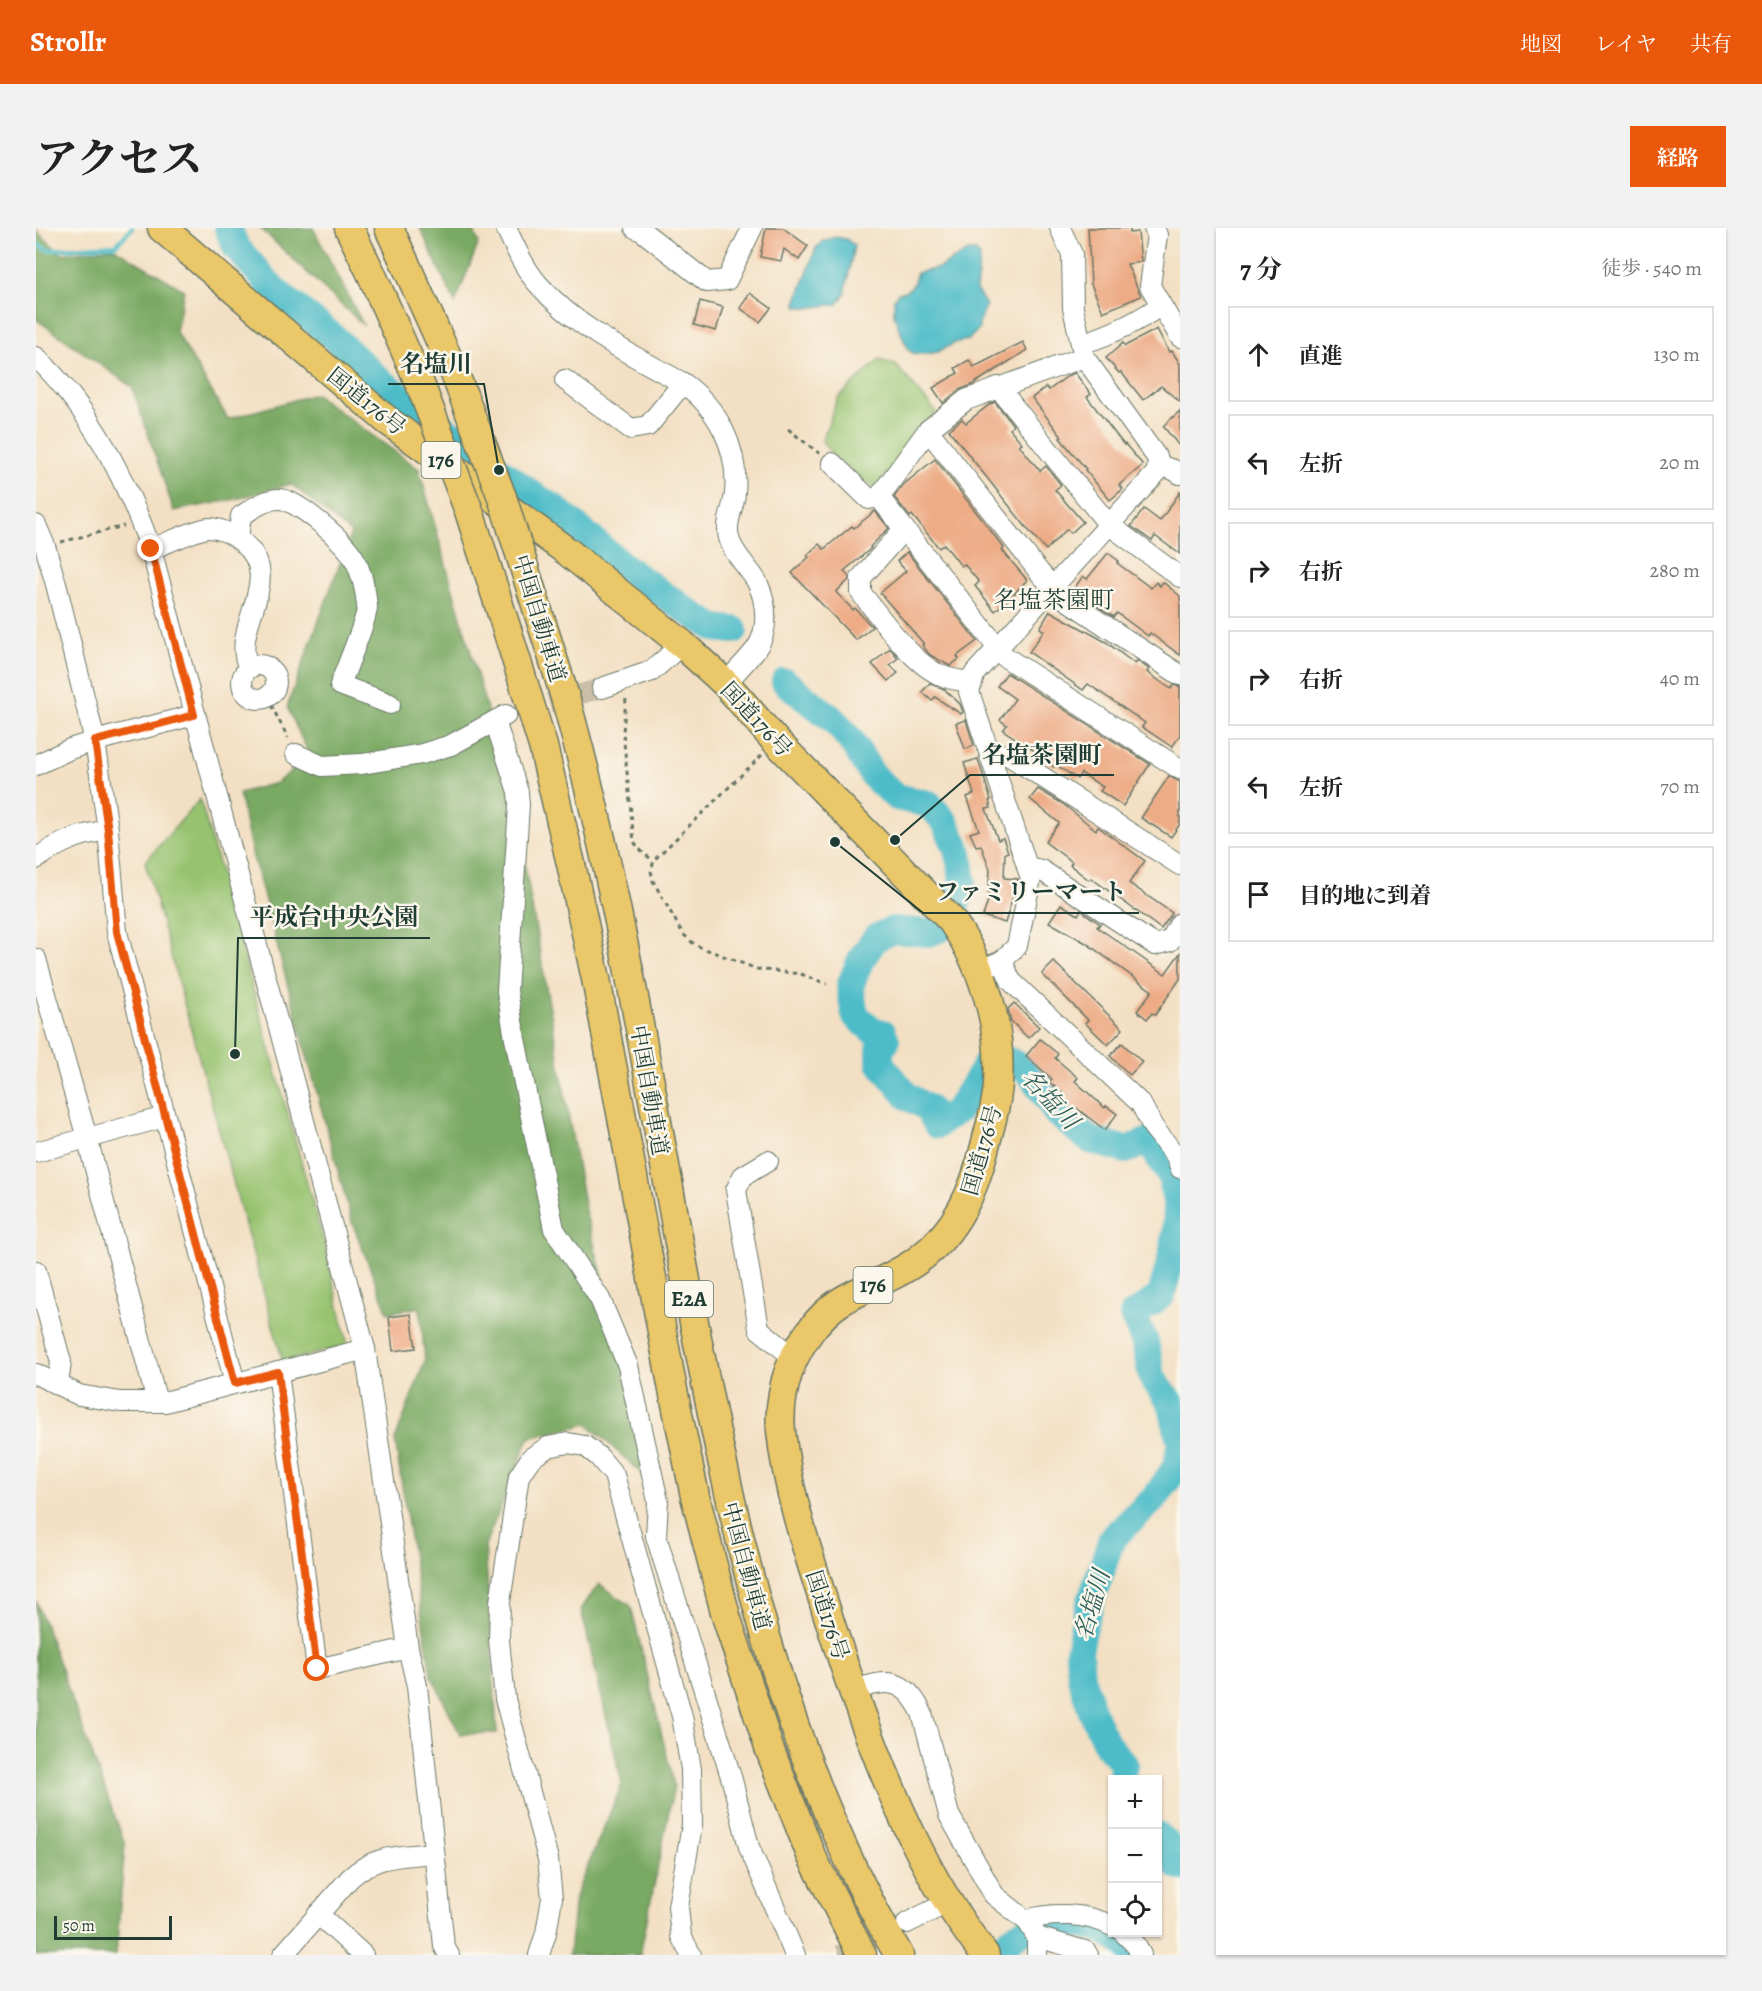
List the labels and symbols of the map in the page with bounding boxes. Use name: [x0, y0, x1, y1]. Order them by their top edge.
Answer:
callout: 名塩川: [388, 342, 484, 384]
text: 名塩川: [400, 348, 472, 380]
street label: 国道176号: [321, 361, 412, 443]
road number: 176: [422, 442, 460, 478]
route end: [137, 535, 163, 561]
street label: 中国自動車道: [505, 551, 573, 686]
district label: 名塩茶園町: [994, 584, 1114, 616]
street label: 国道176号: [714, 675, 799, 764]
callout: 名塩茶園町: [970, 733, 1114, 775]
text: 名塩茶園町: [982, 739, 1102, 771]
callout: ファミリーマート: [923, 871, 1139, 913]
text: ファミリーマート: [935, 876, 1127, 908]
callout: 平成台中央公園: [238, 896, 430, 938]
text: 平成台中央公園: [250, 901, 418, 933]
street label: 中国自動車道: [623, 1023, 675, 1158]
water label: 名塩川: [1014, 1062, 1088, 1138]
street label: 国道176号: [955, 1101, 1009, 1199]
road number: 176: [854, 1267, 892, 1303]
road number: E2A: [665, 1281, 713, 1317]
street label: 中国自動車道: [714, 1499, 778, 1634]
water label: 名塩川: [1067, 1563, 1118, 1644]
street label: 国道176号: [798, 1566, 856, 1664]
route start: [303, 1655, 329, 1681]
scale bar: [54, 1913, 172, 1940]

